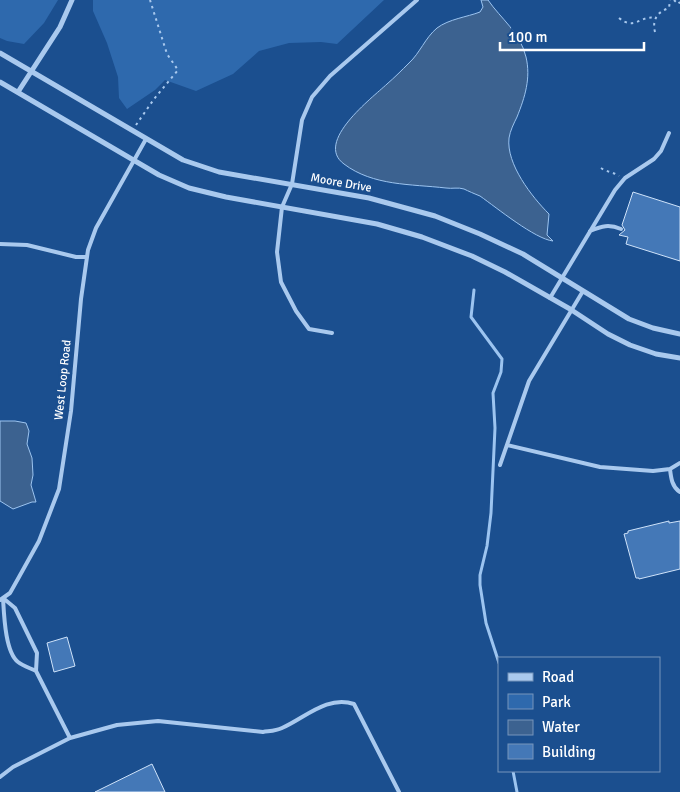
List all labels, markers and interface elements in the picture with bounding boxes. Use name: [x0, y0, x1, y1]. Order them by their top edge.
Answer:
scale bar: [500, 20, 644, 52]
text: 100 m: [508, 28, 548, 46]
street label: Moore Drive: [309, 170, 373, 196]
street label: West Loop Road: [51, 339, 75, 421]
legend: [498, 657, 660, 772]
text: Road: [542, 668, 574, 686]
text: Park: [542, 693, 571, 711]
text: Water: [542, 718, 580, 736]
text: Building: [542, 743, 596, 761]

